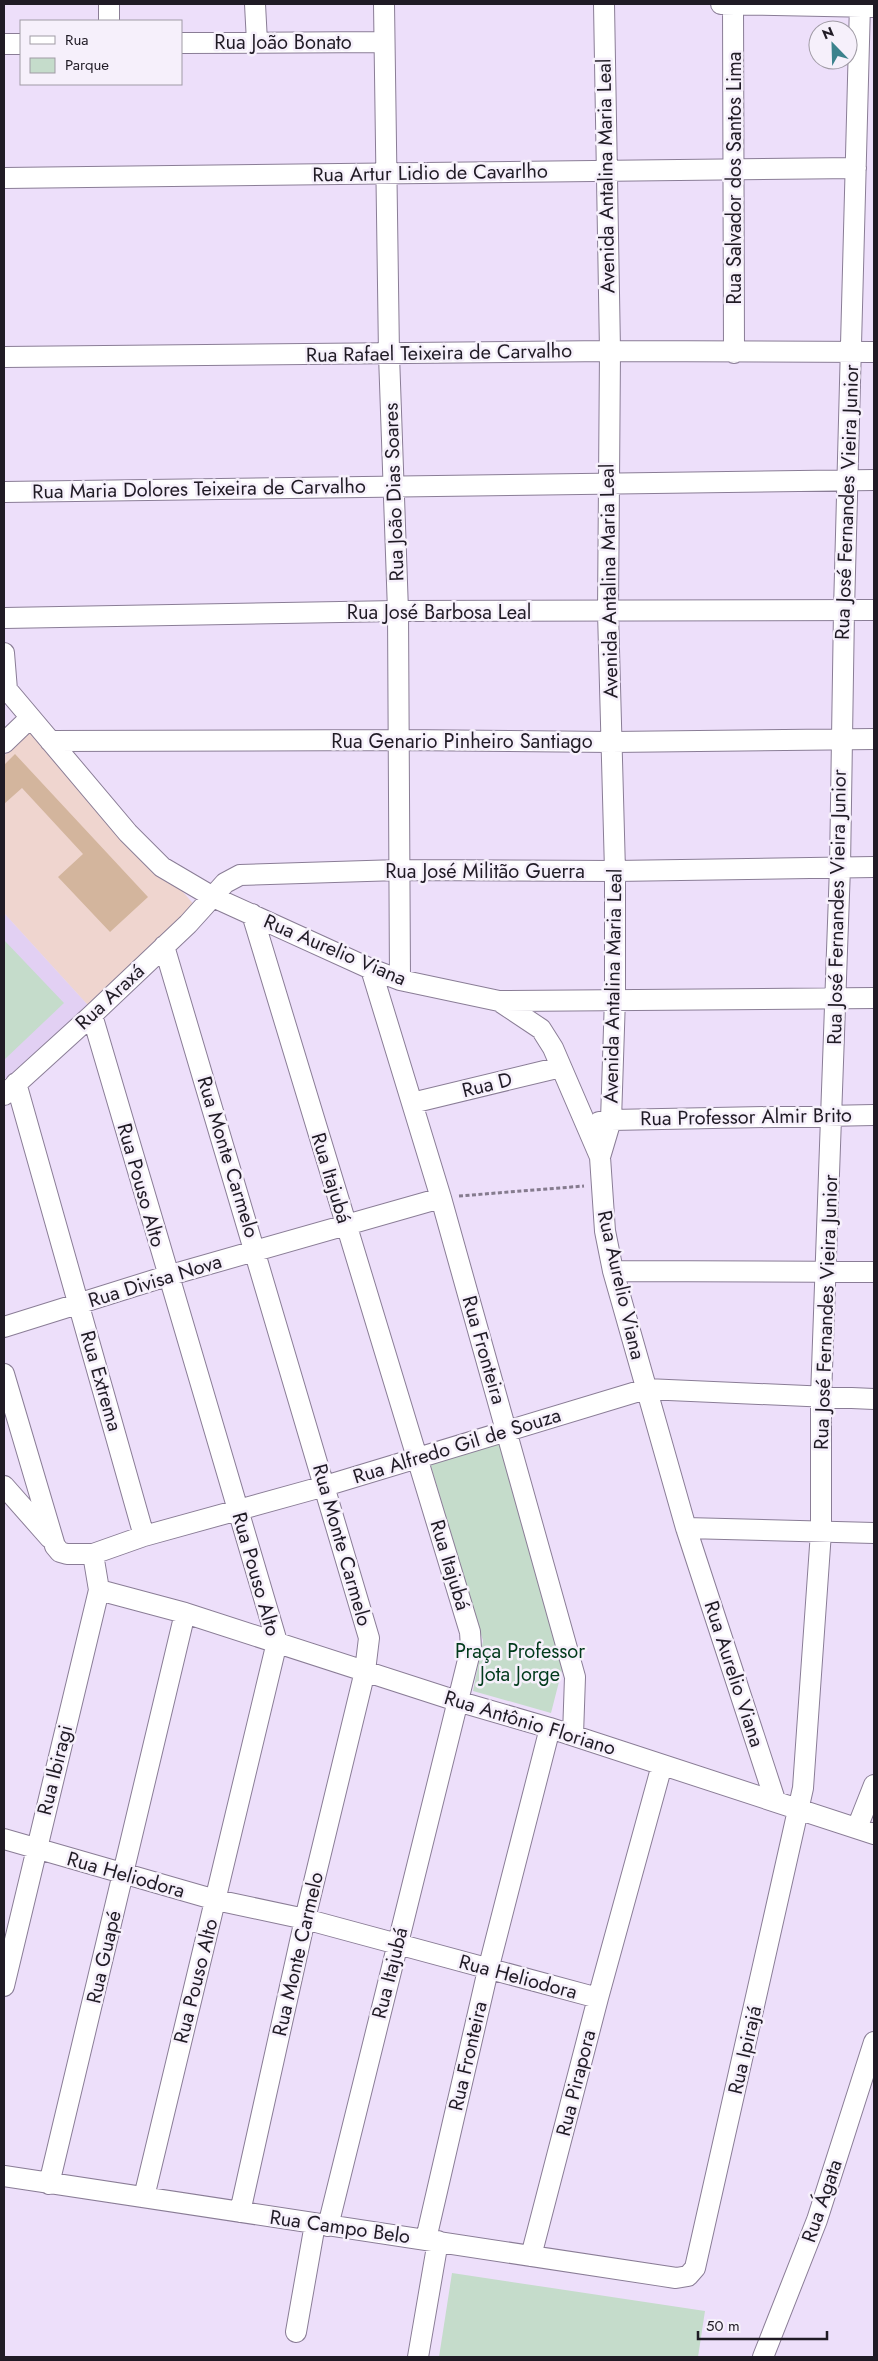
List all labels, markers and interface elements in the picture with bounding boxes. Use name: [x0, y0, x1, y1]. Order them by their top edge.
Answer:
legend: [20, 20, 182, 85]
north arrow: [808, 20, 858, 70]
text: N: [819, 22, 837, 44]
street label: Rua João Bonato: [214, 28, 352, 57]
text: Rua: [65, 29, 89, 51]
street label: Rua Salvador dos Santos Lima: [720, 52, 749, 304]
text: Parque: [65, 54, 109, 76]
street label: Avenida Antalina Maria Leal: [589, 58, 623, 294]
street label: Rua Artur Lidio de Cavarlho: [312, 156, 548, 190]
street label: Rua Rafael Teixeira de Carvalho: [306, 336, 572, 370]
street label: Rua José Fernandes Vieira Junior: [828, 364, 866, 640]
street label: Rua João Dias Soares: [376, 402, 412, 582]
street label: Avenida Antalina Maria Leal: [592, 463, 626, 699]
street label: Rua Maria Dolores Teixeira de Carvalho: [32, 472, 366, 506]
street label: Rua José Barbosa Leal: [347, 598, 531, 627]
street label: Rua Genario Pinheiro Santiago: [331, 727, 593, 756]
street label: Rua José Fernandes Vieira Junior: [820, 769, 854, 1045]
street label: Rua José Militão Guerra: [385, 857, 585, 886]
street label: Avenida Antalina Maria Leal: [596, 868, 630, 1104]
street label: Rua Aurelio Viana: [259, 907, 411, 993]
street label: Rua Araxá: [69, 957, 151, 1037]
street label: Rua D: [459, 1065, 515, 1105]
street label: Rua Monte Carmelo: [190, 1073, 266, 1241]
street label: Rua Professor Almir Brito: [640, 1101, 852, 1133]
street label: Rua Pouso Alto: [109, 1120, 173, 1250]
street label: Rua Itajubá: [304, 1129, 358, 1227]
street label: Rua José Fernandes Vieira Junior: [807, 1174, 845, 1450]
street label: Rua Aurelio Viana: [590, 1208, 652, 1362]
street label: Rua Divisa Nova: [85, 1247, 225, 1315]
street label: Rua Fronteira: [455, 1292, 513, 1408]
street label: Rua Extrema: [73, 1327, 129, 1435]
street label: Rua Alfredo Gil de Souza: [349, 1401, 565, 1491]
street label: Rua Monte Carmelo: [305, 1460, 379, 1630]
street label: Rua Pouso Alto: [224, 1509, 288, 1639]
street label: Rua Itajubá: [423, 1516, 477, 1614]
street label: Rua Aurelio Viana: [697, 1597, 771, 1751]
park label: Praça Professor Jota Jorge: [455, 1637, 585, 1689]
street label: Rua Antônio Floriano: [441, 1683, 619, 1763]
street label: Rua Ibiragi: [30, 1722, 80, 1818]
street label: Rua Heliodora: [64, 1844, 188, 1906]
street label: Rua Monte Carmelo: [265, 1869, 331, 2039]
street label: Rua Guapé: [79, 1908, 129, 2006]
street label: Rua Pouso Alto: [166, 1916, 226, 2046]
street label: Rua Itajubá: [365, 1924, 415, 2022]
street label: Rua Heliodora: [456, 1947, 580, 2007]
street label: Rua Fronteira: [441, 1998, 495, 2114]
street label: Rua Ipirajá: [721, 2003, 769, 2097]
street label: Rua Pirapora: [549, 2027, 603, 2139]
street label: Rua Ágata: [794, 2156, 850, 2246]
street label: Rua Campo Belo: [268, 2203, 412, 2251]
scale bar: [698, 2308, 827, 2340]
text: 50 m: [706, 2315, 740, 2337]

